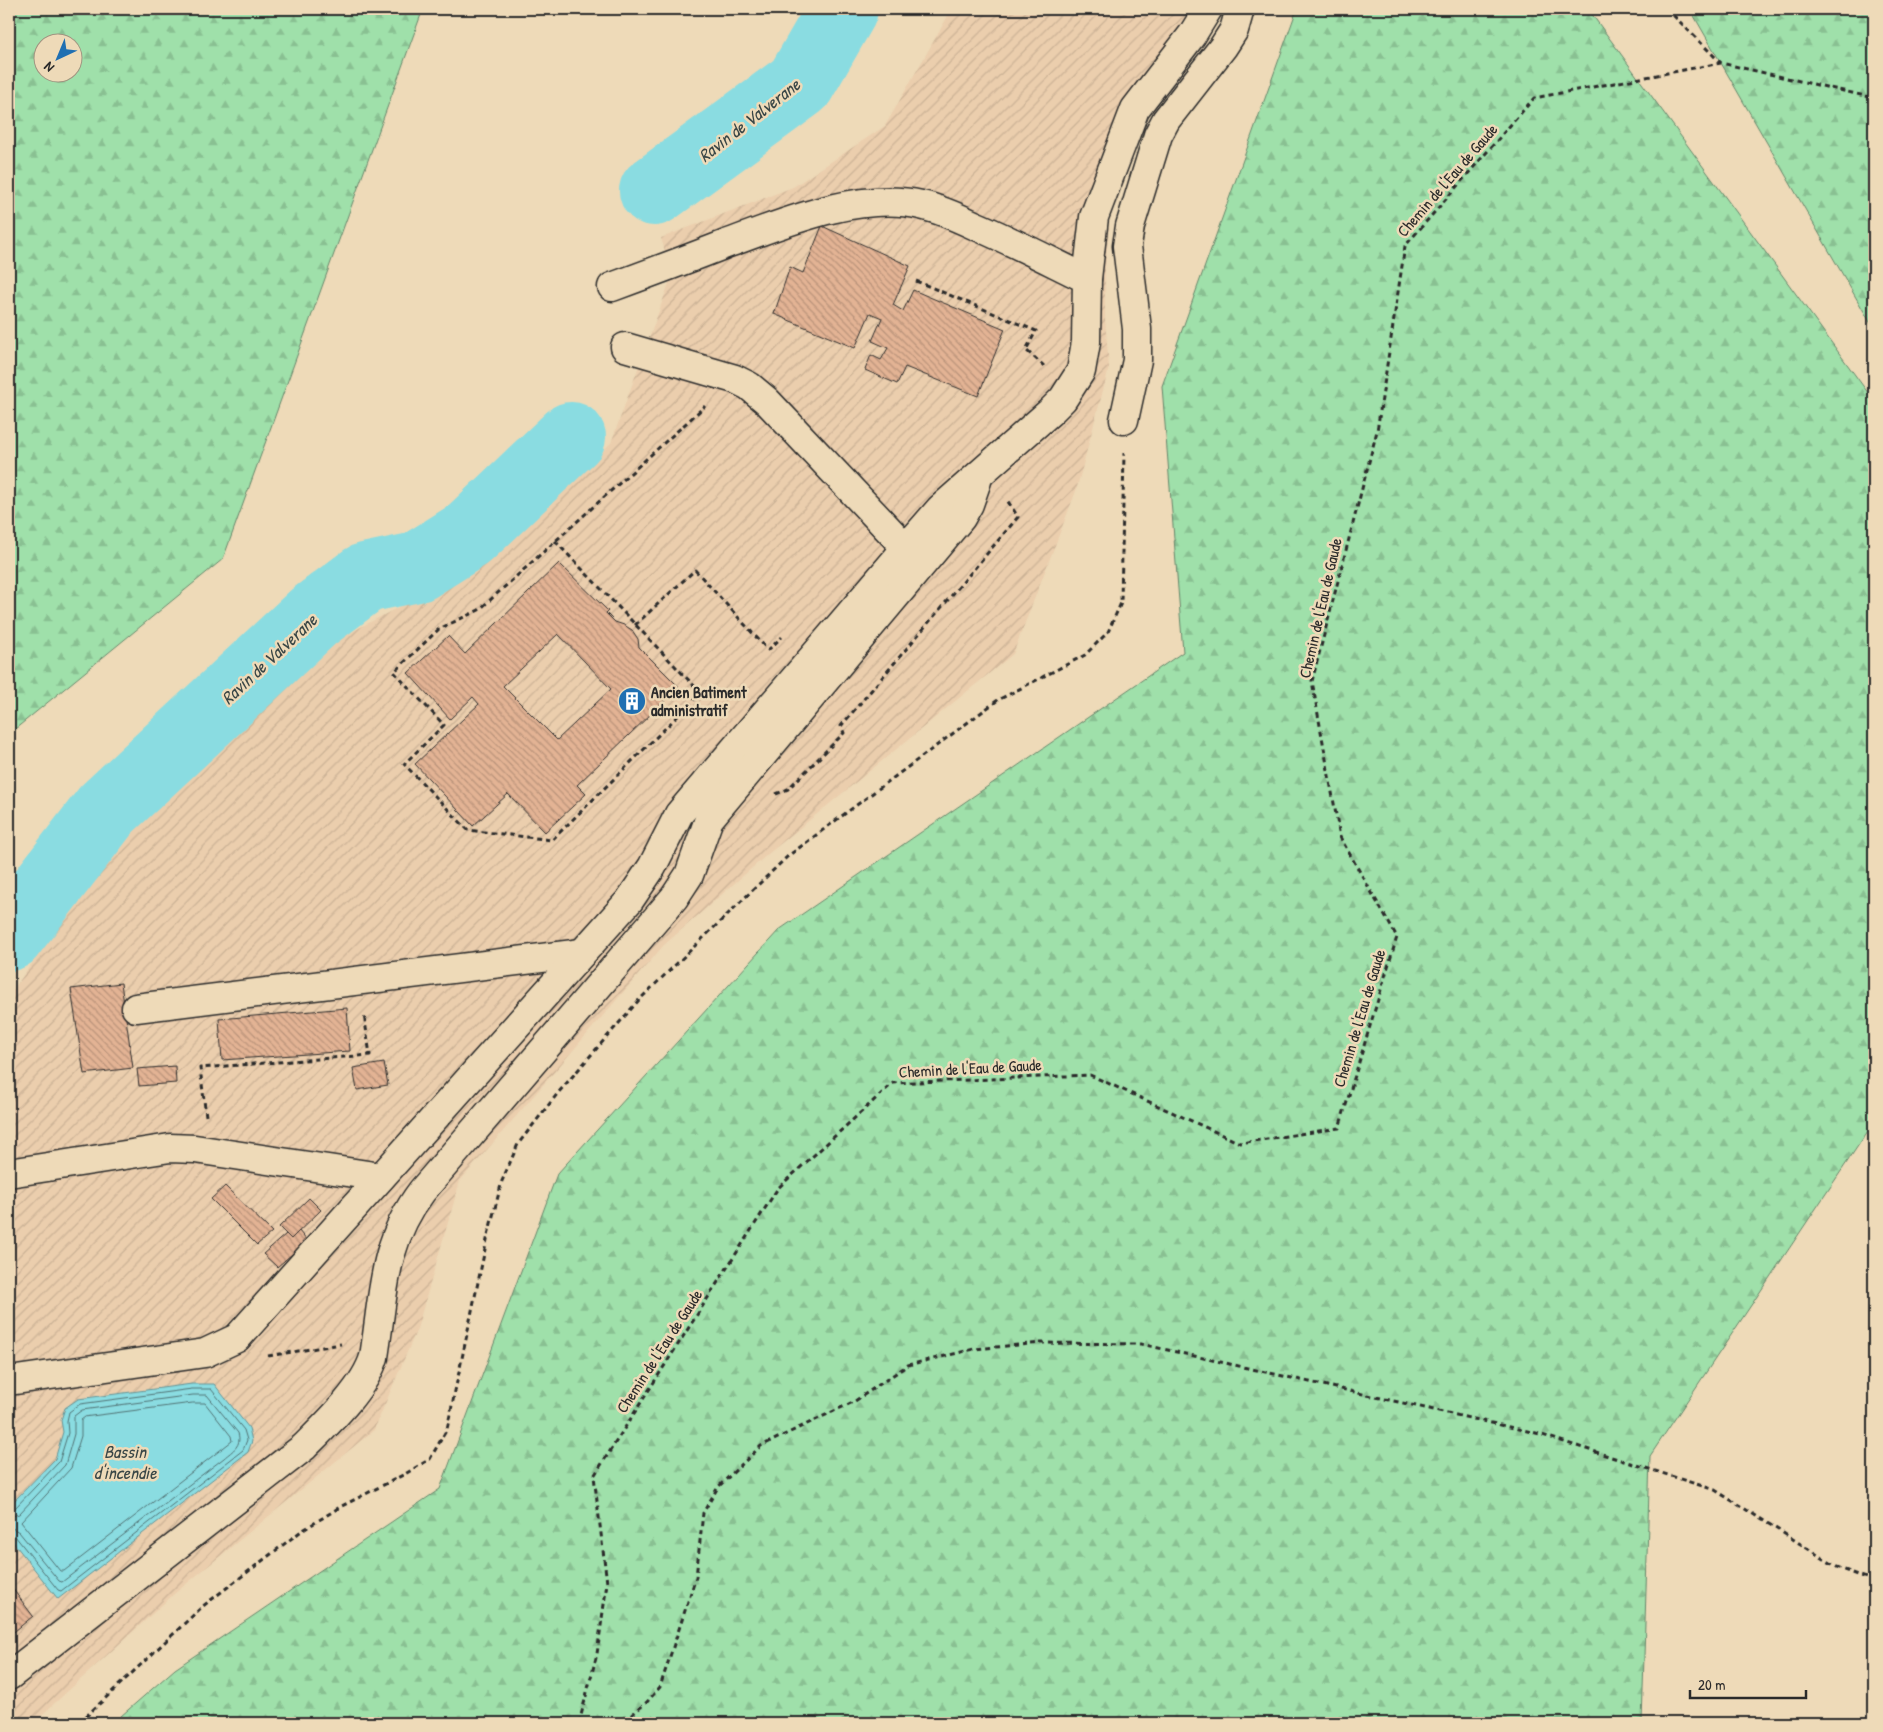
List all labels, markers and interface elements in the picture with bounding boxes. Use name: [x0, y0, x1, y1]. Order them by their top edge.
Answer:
north arrow: [32, 32, 82, 82]
text: N: [39, 58, 58, 77]
water label: Ravin de Valverane: [693, 72, 806, 168]
street label: Chemin de l'Eau de Gaude: [1392, 118, 1503, 241]
street label: Chemin de l'Eau de Gaude: [1293, 535, 1347, 680]
water label: Ravin de Valverane: [216, 607, 323, 710]
place label: Ancien Batiment administratif: [651, 681, 747, 721]
building icon: Ancien Batiment administratif: [617, 686, 647, 716]
street label: Chemin de l'Eau de Gaude: [1328, 946, 1391, 1090]
street label: Chemin de l'Eau de Gaude: [898, 1053, 1043, 1083]
street label: Chemin de l'Eau de Gaude: [611, 1284, 708, 1417]
water label: Bassin d'incendie: [94, 1439, 157, 1485]
scale bar: [1690, 1667, 1807, 1699]
text: 20 m: [1698, 1674, 1725, 1695]

